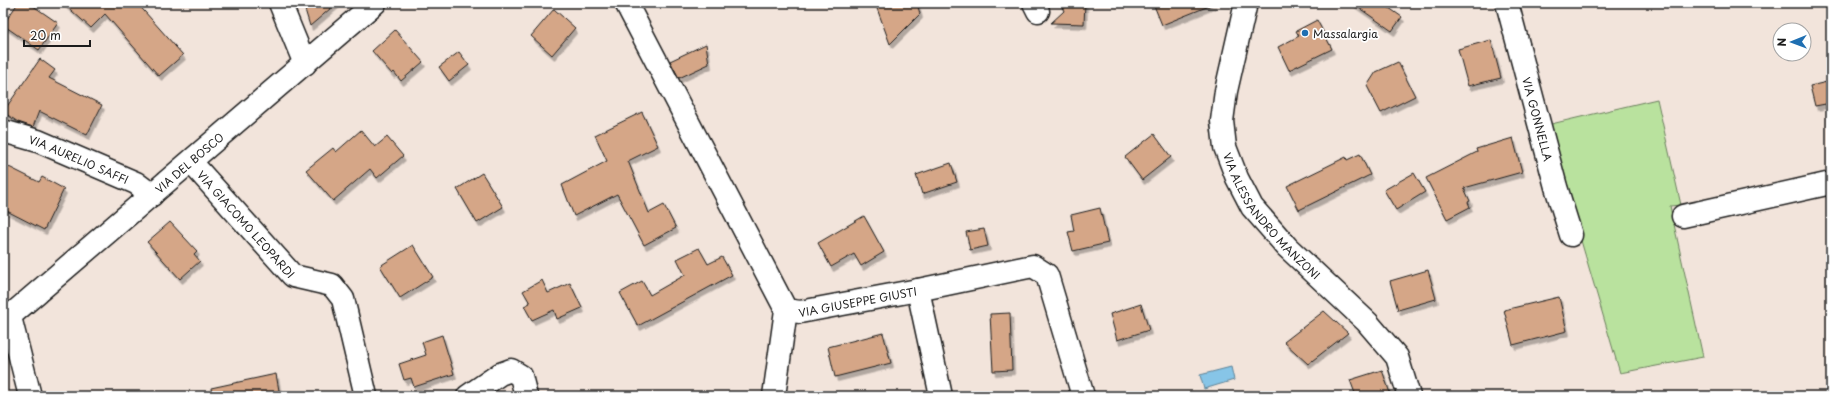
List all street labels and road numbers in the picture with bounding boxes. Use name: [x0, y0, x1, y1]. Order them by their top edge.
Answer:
street label: VIA GONNELLA: [1519, 75, 1557, 163]
street label: VIA DEL BOSCO: [151, 128, 227, 197]
street label: VIA AURELIO SAFFI: [27, 130, 131, 187]
street label: VIA ALESSANDRO MANZONI: [1219, 150, 1324, 283]
street label: VIA GIACOMO LEOPARDI: [194, 166, 299, 281]
street label: VIA GIUSEPPE GIUSTI: [797, 282, 918, 321]

